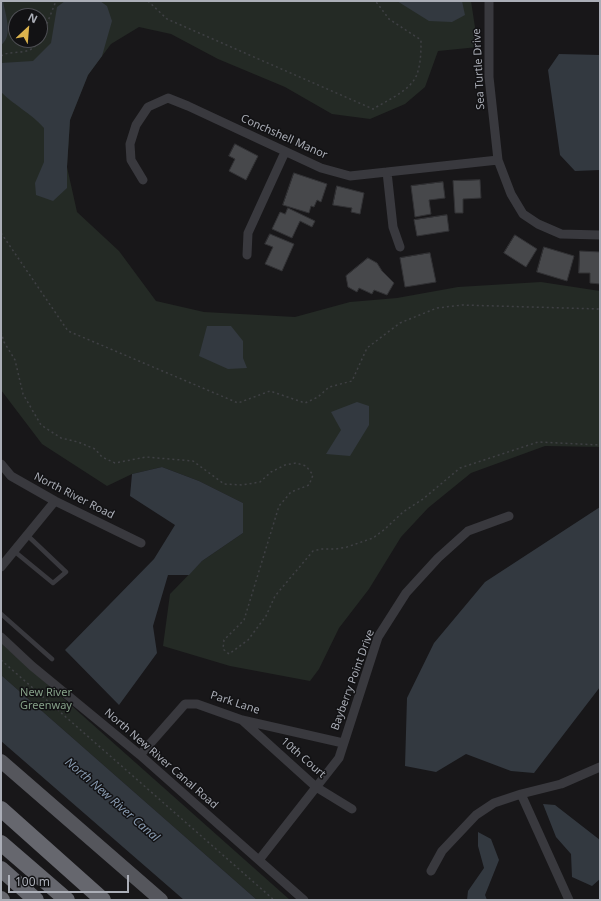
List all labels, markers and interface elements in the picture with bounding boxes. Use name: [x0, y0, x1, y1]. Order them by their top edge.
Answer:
north arrow: [8, 8, 48, 48]
text: N: [26, 9, 40, 26]
street label: Sea Turtle Drive: [470, 28, 488, 110]
street label: Conchshell Manor: [239, 112, 329, 162]
street label: North River Road: [32, 470, 116, 522]
street label: Bayberry Point Drive: [329, 628, 377, 732]
park label: New River Greenway: [20, 686, 72, 712]
street label: Park Lane: [209, 689, 261, 717]
street label: North New River Canal Road: [102, 706, 220, 812]
street label: 10th Court: [278, 735, 328, 781]
water label: North New River Canal: [62, 755, 162, 845]
scale bar: [10, 867, 131, 893]
text: 100 m: [15, 873, 50, 890]

